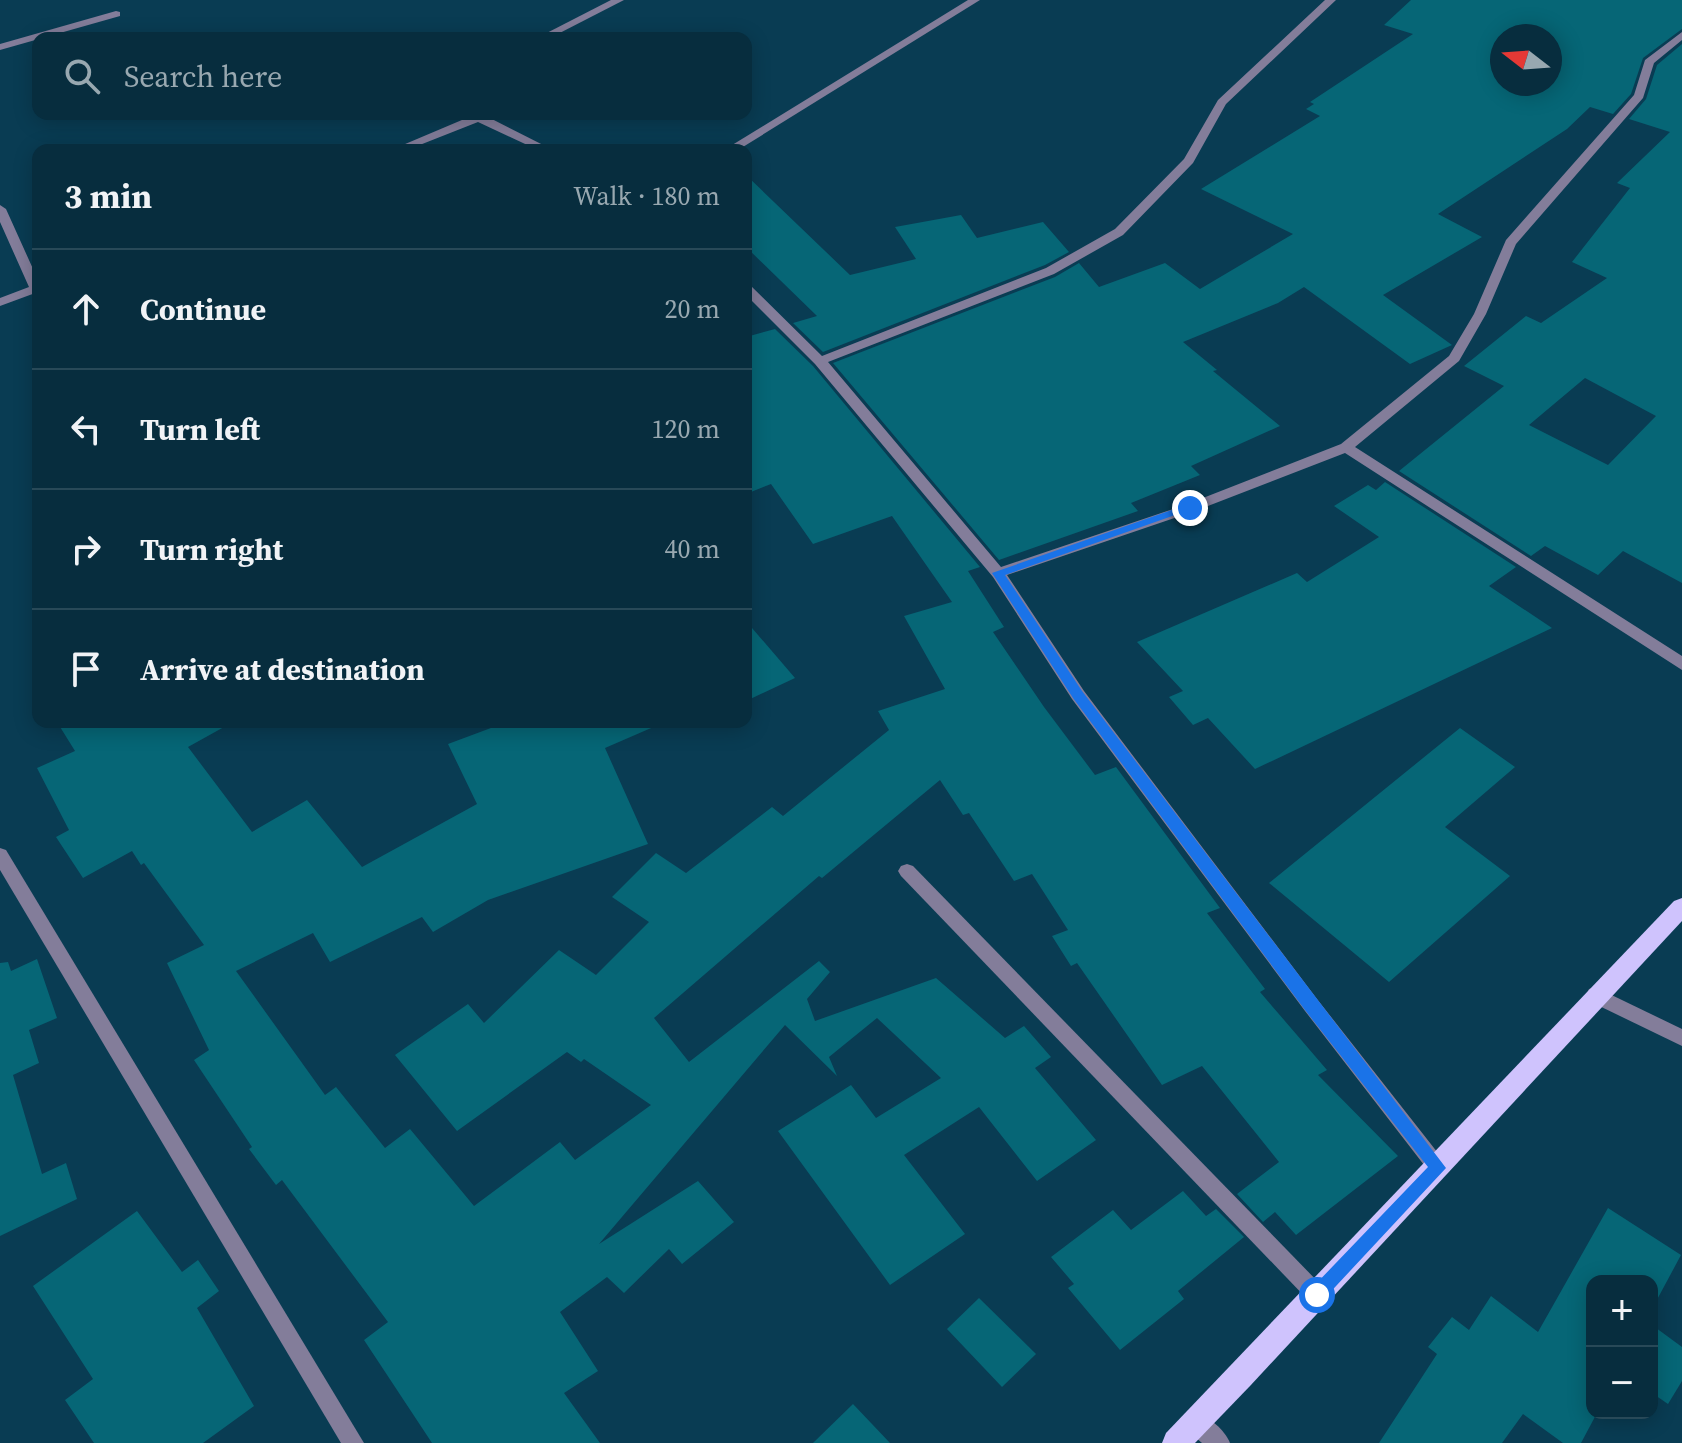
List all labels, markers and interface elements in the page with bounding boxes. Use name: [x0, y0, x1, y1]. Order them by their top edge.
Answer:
north arrow: [1490, 24, 1562, 96]
search box: [32, 32, 752, 120]
icon: search: [60, 54, 104, 98]
text: Search here: [124, 56, 282, 97]
text: 3 min: [64, 173, 152, 219]
text: Walk · 180 m: [573, 178, 720, 214]
icon: ahead: [64, 287, 108, 331]
text: Continue: [140, 289, 266, 330]
text: 20 m: [665, 291, 720, 327]
icon: left: [64, 407, 108, 451]
text: Turn left: [140, 409, 260, 450]
text: 120 m: [652, 411, 720, 447]
route end: [1172, 490, 1208, 526]
icon: right: [64, 527, 108, 571]
text: Turn right: [140, 529, 283, 570]
text: 40 m: [665, 531, 720, 567]
icon: arrive: [64, 647, 108, 691]
text: Arrive at destination: [140, 649, 425, 690]
map controls: [1586, 1275, 1658, 1419]
button: +: [1586, 1275, 1658, 1347]
route start: [1299, 1277, 1335, 1313]
button: −: [1586, 1347, 1658, 1419]

